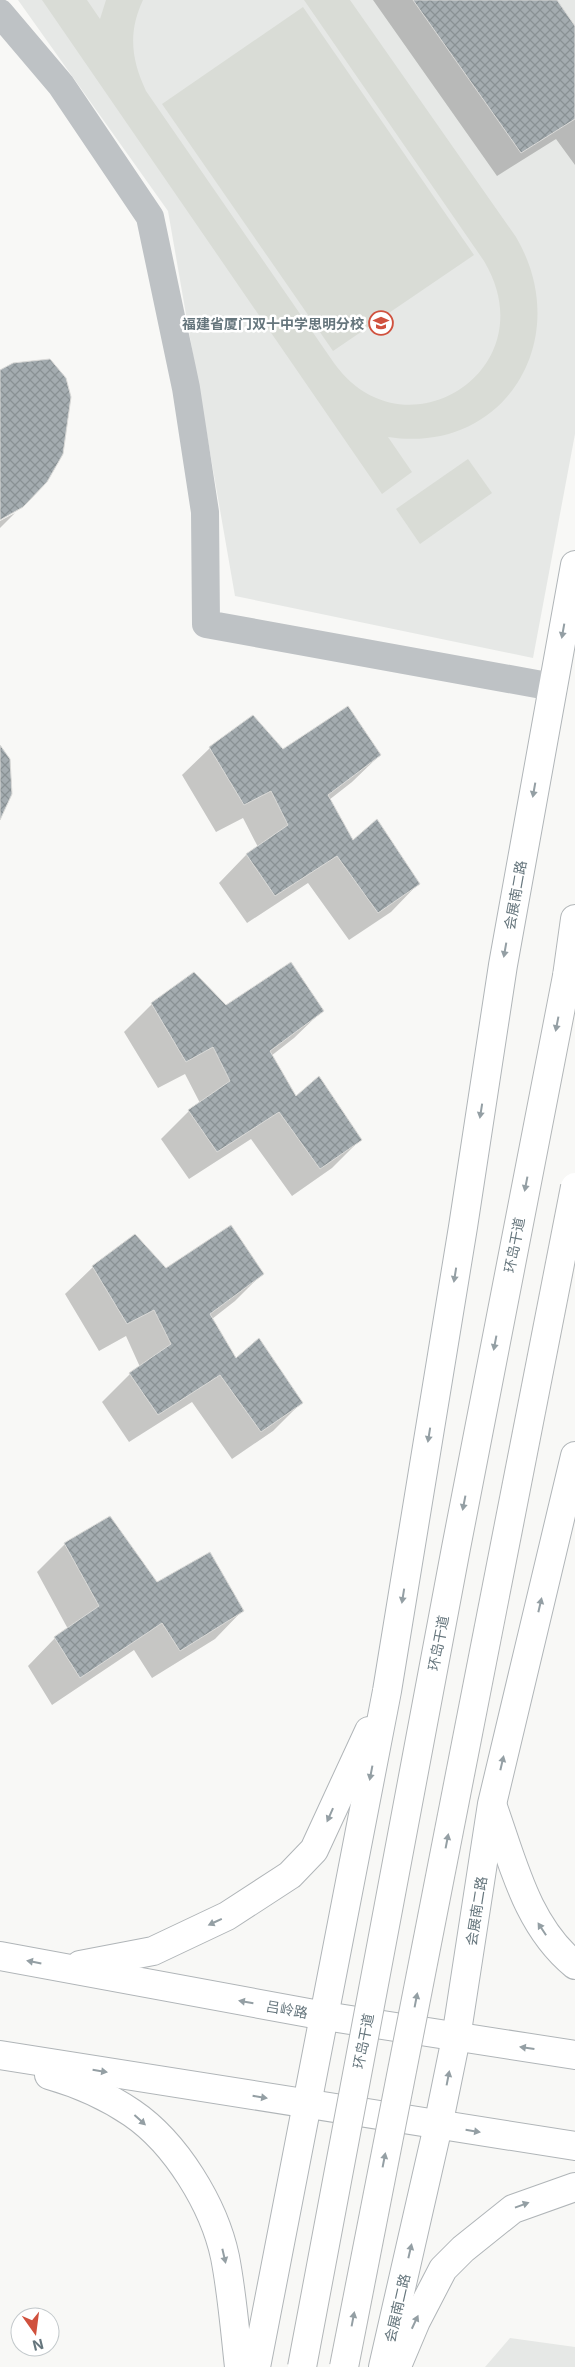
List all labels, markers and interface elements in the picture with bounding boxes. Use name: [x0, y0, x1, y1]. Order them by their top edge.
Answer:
school or university icon: 福建省厦门双十中学思明分校: [368, 310, 394, 336]
place label: 福建省厦门双十中学思明分校: [182, 315, 364, 332]
one-way arrow: [559, 623, 567, 639]
one-way arrow: [530, 783, 538, 799]
street label: 会展南二路: [501, 859, 529, 931]
one-way arrow: [501, 943, 509, 959]
one-way arrow: [553, 1017, 561, 1033]
one-way arrow: [476, 1103, 484, 1119]
one-way arrow: [522, 1176, 530, 1192]
street label: 环岛干道: [500, 1216, 528, 1274]
one-way arrow: [451, 1267, 459, 1283]
one-way arrow: [491, 1336, 499, 1352]
one-way arrow: [425, 1428, 433, 1444]
one-way arrow: [460, 1495, 468, 1511]
one-way arrow: [398, 1588, 406, 1604]
one-way arrow: [536, 1597, 544, 1612]
street label: 环岛干道: [424, 1614, 452, 1672]
one-way arrow: [498, 1755, 506, 1770]
one-way arrow: [367, 1765, 375, 1780]
one-way arrow: [326, 1808, 334, 1822]
one-way arrow: [443, 1833, 451, 1848]
street label: 会展南二路: [462, 1875, 490, 1947]
one-way arrow: [208, 1918, 222, 1926]
one-way arrow: [538, 1922, 547, 1936]
one-way arrow: [26, 1958, 42, 1966]
one-way arrow: [412, 1992, 420, 2008]
one-way arrow: [237, 1997, 253, 2005]
street label: 吕岭路: [265, 1997, 309, 2021]
street label: 环岛干道: [349, 2012, 377, 2070]
one-way arrow: [518, 2044, 534, 2052]
one-way arrow: [92, 2067, 108, 2075]
one-way arrow: [444, 2070, 452, 2086]
one-way arrow: [253, 2093, 269, 2101]
one-way arrow: [134, 2114, 146, 2125]
one-way arrow: [465, 2127, 481, 2135]
one-way arrow: [381, 2151, 389, 2167]
one-way arrow: [515, 2201, 530, 2209]
one-way arrow: [406, 2243, 414, 2259]
one-way arrow: [220, 2248, 228, 2263]
street label: 会展南二路: [381, 2272, 413, 2344]
north arrow: [10, 2307, 60, 2357]
one-way arrow: [349, 2312, 357, 2327]
one-way arrow: [412, 2315, 420, 2329]
text: N: [31, 2336, 45, 2355]

